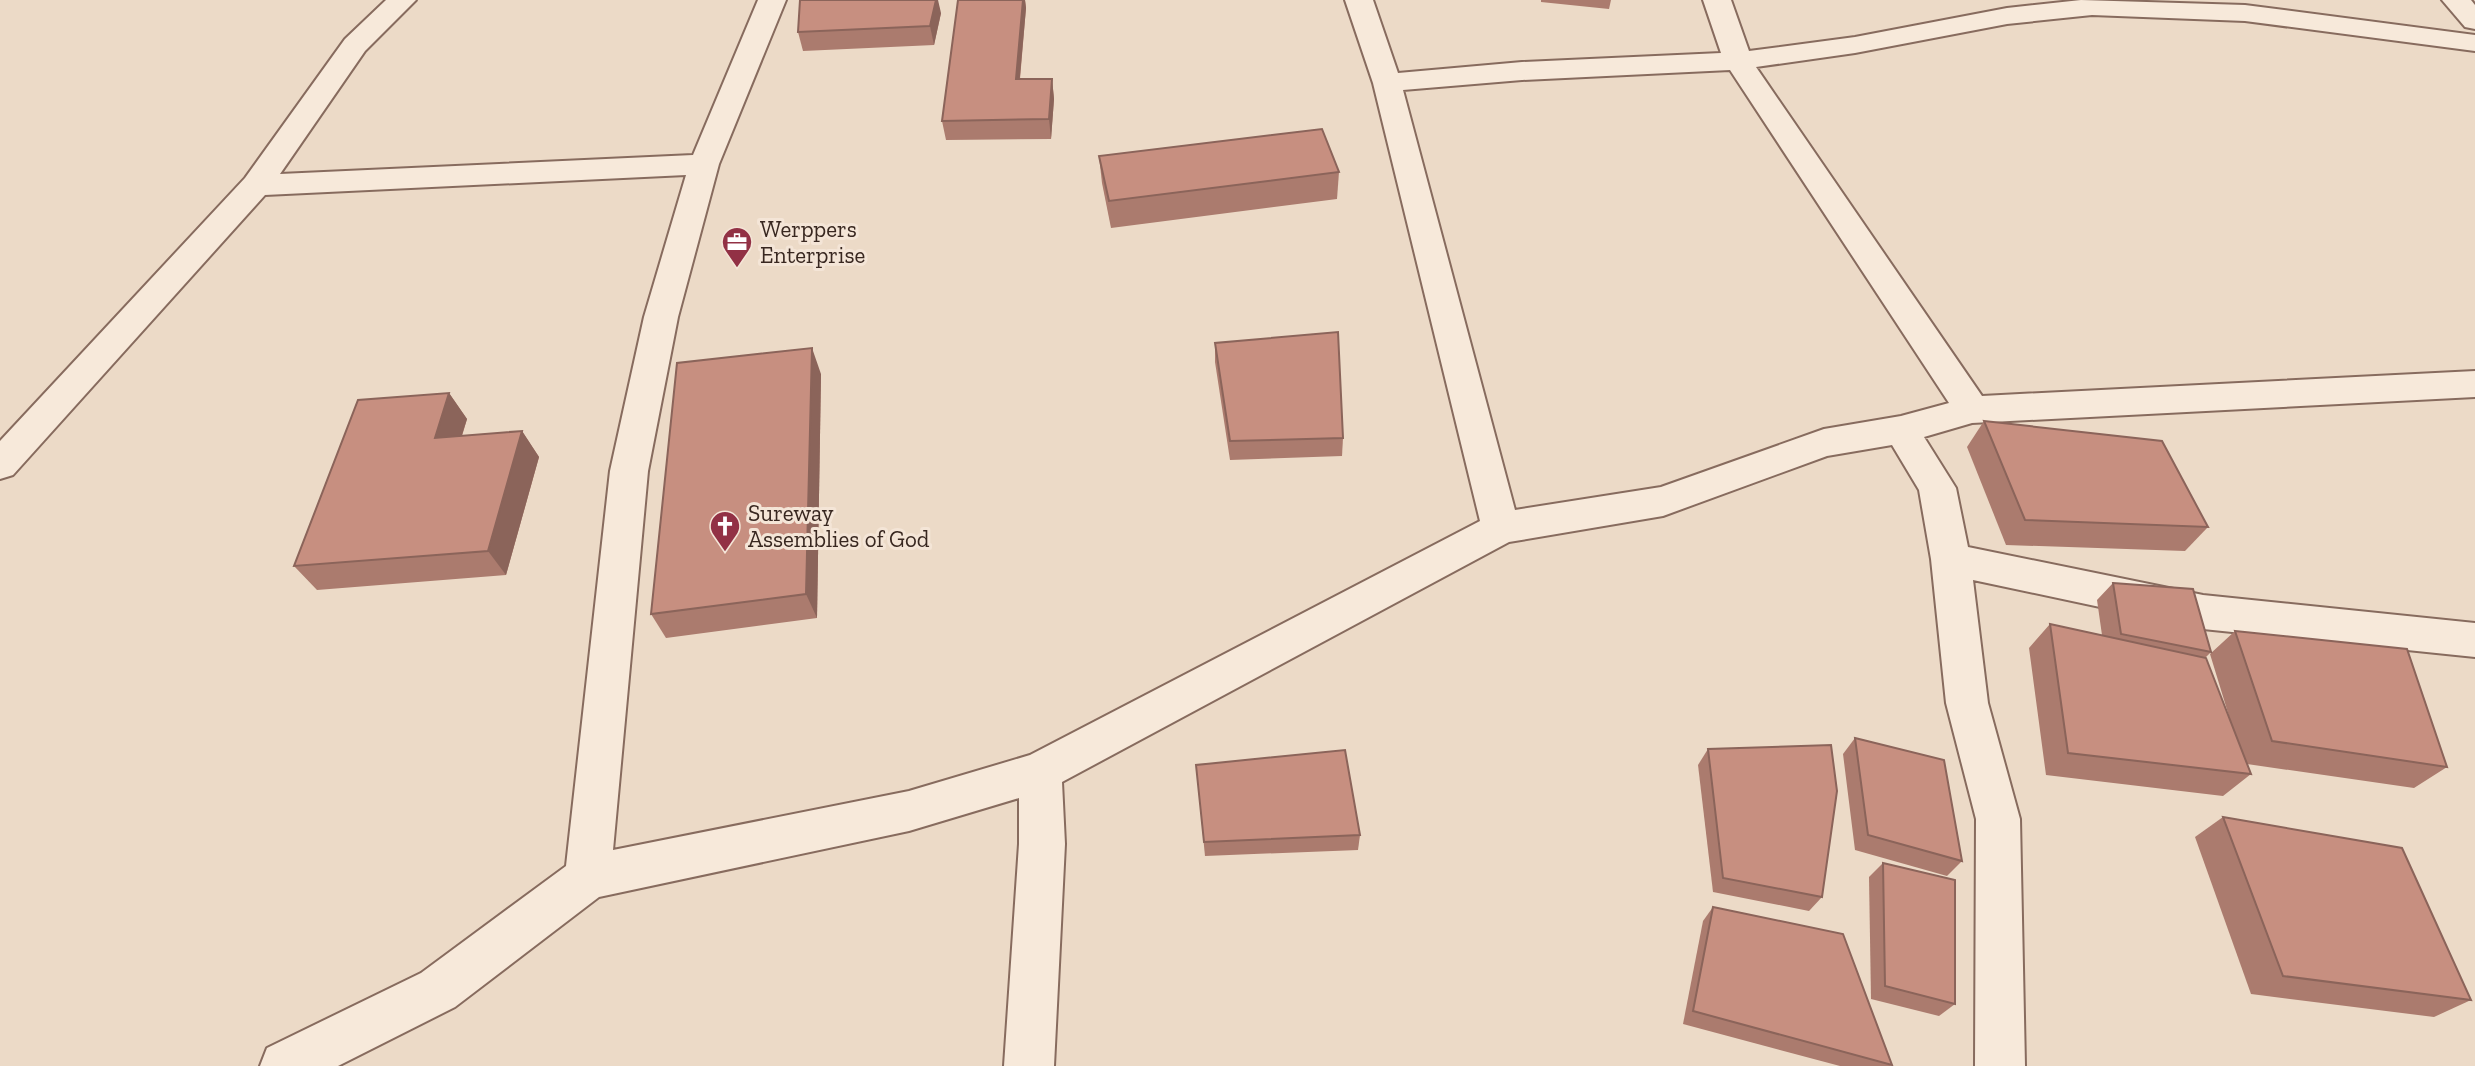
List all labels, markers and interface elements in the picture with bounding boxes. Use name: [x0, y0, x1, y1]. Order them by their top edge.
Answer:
place label: Werppers Enterprise: [760, 215, 865, 269]
office icon: Werppers Enterprise: [720, 225, 754, 269]
place label: Sureway Assemblies of God: [748, 499, 930, 553]
church icon: Sureway Assemblies of God: [708, 509, 742, 553]

